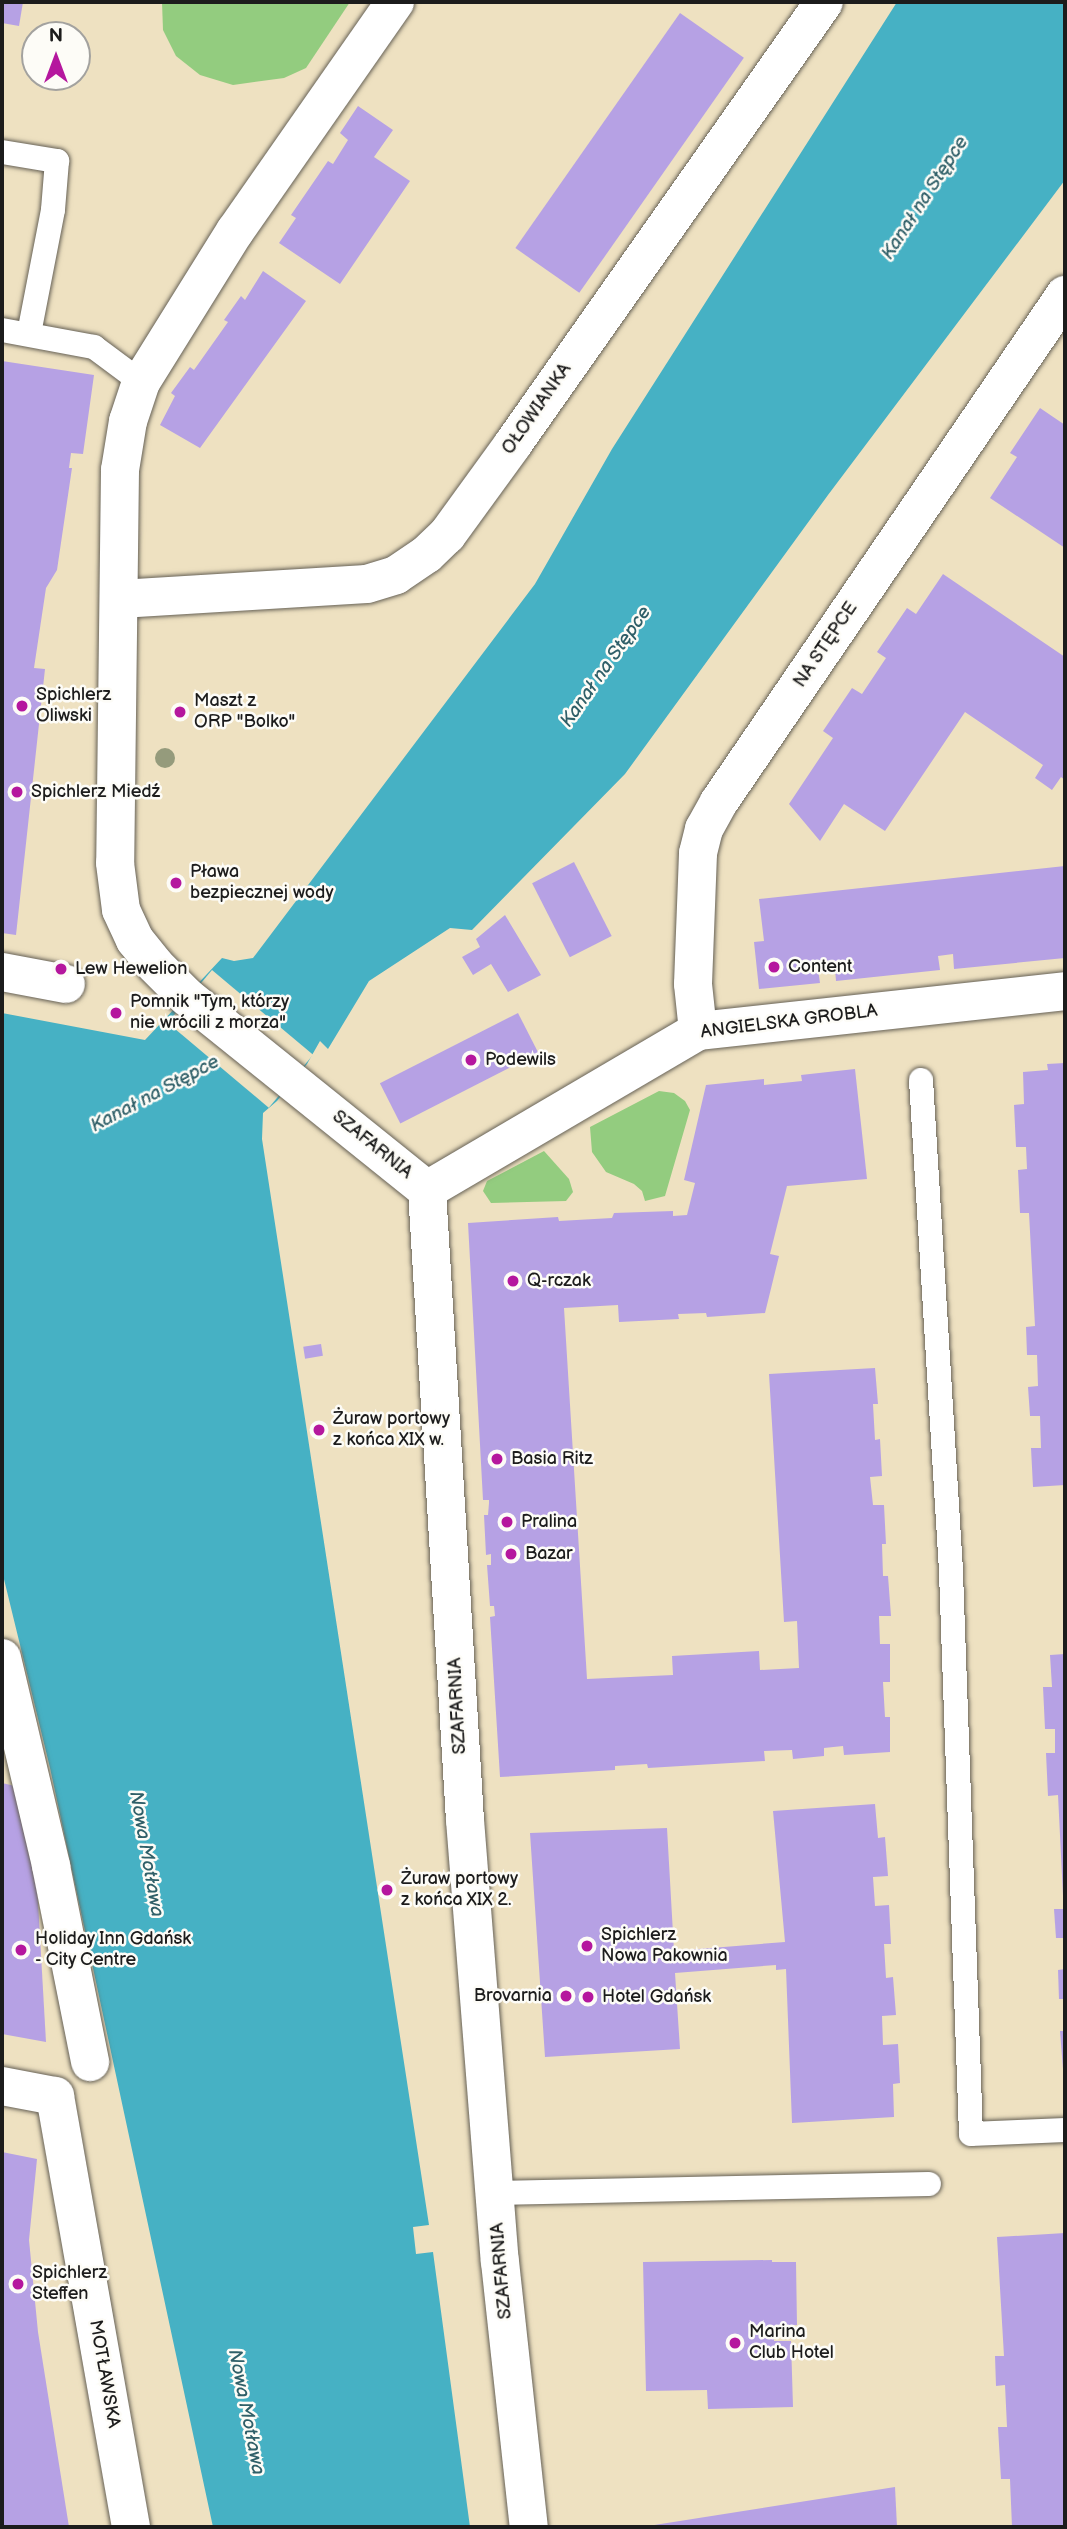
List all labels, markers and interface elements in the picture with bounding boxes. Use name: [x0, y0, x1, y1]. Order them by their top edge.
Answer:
north arrow: [21, 21, 91, 91]
text: N: [49, 25, 63, 48]
water label: Kanał na Stępce: [876, 132, 974, 264]
street label: OŁOWIANKA: [498, 359, 576, 459]
street label: NA STĘPCE: [789, 598, 863, 692]
water label: Kanał na Stępce: [556, 602, 656, 732]
place label: Spichlerz Oliwski: [36, 685, 111, 728]
place label: Maszt z ORP "Bolko": [194, 691, 295, 734]
marker: Spichlerz Oliwski: [14, 698, 30, 714]
marker: Maszt z ORP "Bolko": [172, 704, 188, 720]
place label: Spichlerz Miedź: [31, 781, 160, 803]
marker: Spichlerz Miedź: [9, 784, 25, 800]
place label: Pława bezpiecznej wody: [190, 862, 334, 904]
marker: Pława bezpiecznej wody: [168, 875, 184, 891]
place label: Content: [788, 956, 853, 978]
place label: Lew Hewelion: [75, 958, 187, 980]
marker: Content: [766, 959, 782, 975]
marker: Lew Hewelion: [53, 961, 69, 977]
place label: Pomnik "Tym, którzy nie wrócili z morza": [130, 992, 289, 1034]
street label: ANGIELSKA GROBLA: [699, 1000, 879, 1044]
marker: Pomnik "Tym, którzy nie wrócili z morza": [108, 1005, 124, 1021]
place label: Podewils: [485, 1049, 556, 1071]
water label: Kanał na Stępce: [86, 1050, 224, 1138]
marker: Podewils: [463, 1052, 479, 1068]
street label: SZAFARNIA: [328, 1106, 416, 1184]
place label: Q-rczak: [527, 1270, 591, 1292]
marker: Q-rczak: [505, 1273, 521, 1289]
place label: Żuraw portowy z końca XIX w.: [333, 1409, 450, 1452]
marker: Żuraw portowy z końca XIX w.: [311, 1422, 327, 1438]
place label: Basia Ritz: [511, 1448, 593, 1470]
marker: Basia Ritz: [489, 1451, 505, 1467]
place label: Pralina: [521, 1511, 577, 1533]
marker: Pralina: [499, 1514, 515, 1530]
place label: Bazar: [525, 1543, 573, 1565]
marker: Bazar: [503, 1546, 519, 1562]
street label: SZAFARNIA: [445, 1657, 471, 1755]
water label: Nowa Motława: [124, 1789, 168, 1919]
place label: Żuraw portowy z końca XIX 2.: [401, 1869, 518, 1912]
marker: Żuraw portowy z końca XIX 2.: [379, 1882, 395, 1898]
place label: Spichlerz Nowa Pakownia: [601, 1925, 728, 1968]
place label: Holiday Inn Gdańsk - City Centre: [35, 1929, 192, 1972]
marker: Spichlerz Nowa Pakownia: [579, 1938, 595, 1954]
marker: Holiday Inn Gdańsk - City Centre: [13, 1942, 29, 1958]
place label: Brovarnia: [474, 1985, 552, 2007]
place label: Hotel Gdańsk: [602, 1986, 711, 2008]
marker: Brovarnia: [558, 1988, 574, 2004]
marker: Hotel Gdańsk: [580, 1989, 596, 2005]
street label: SZAFARNIA: [487, 2222, 517, 2320]
place label: Spichlerz Steffen: [32, 2263, 107, 2306]
marker: Spichlerz Steffen: [10, 2276, 26, 2292]
street label: MOTŁAWSKA: [84, 2318, 124, 2430]
place label: Marina Club Hotel: [749, 2322, 834, 2364]
marker: Marina Club Hotel: [727, 2335, 743, 2351]
water label: Nowa Motława: [223, 2347, 269, 2477]

